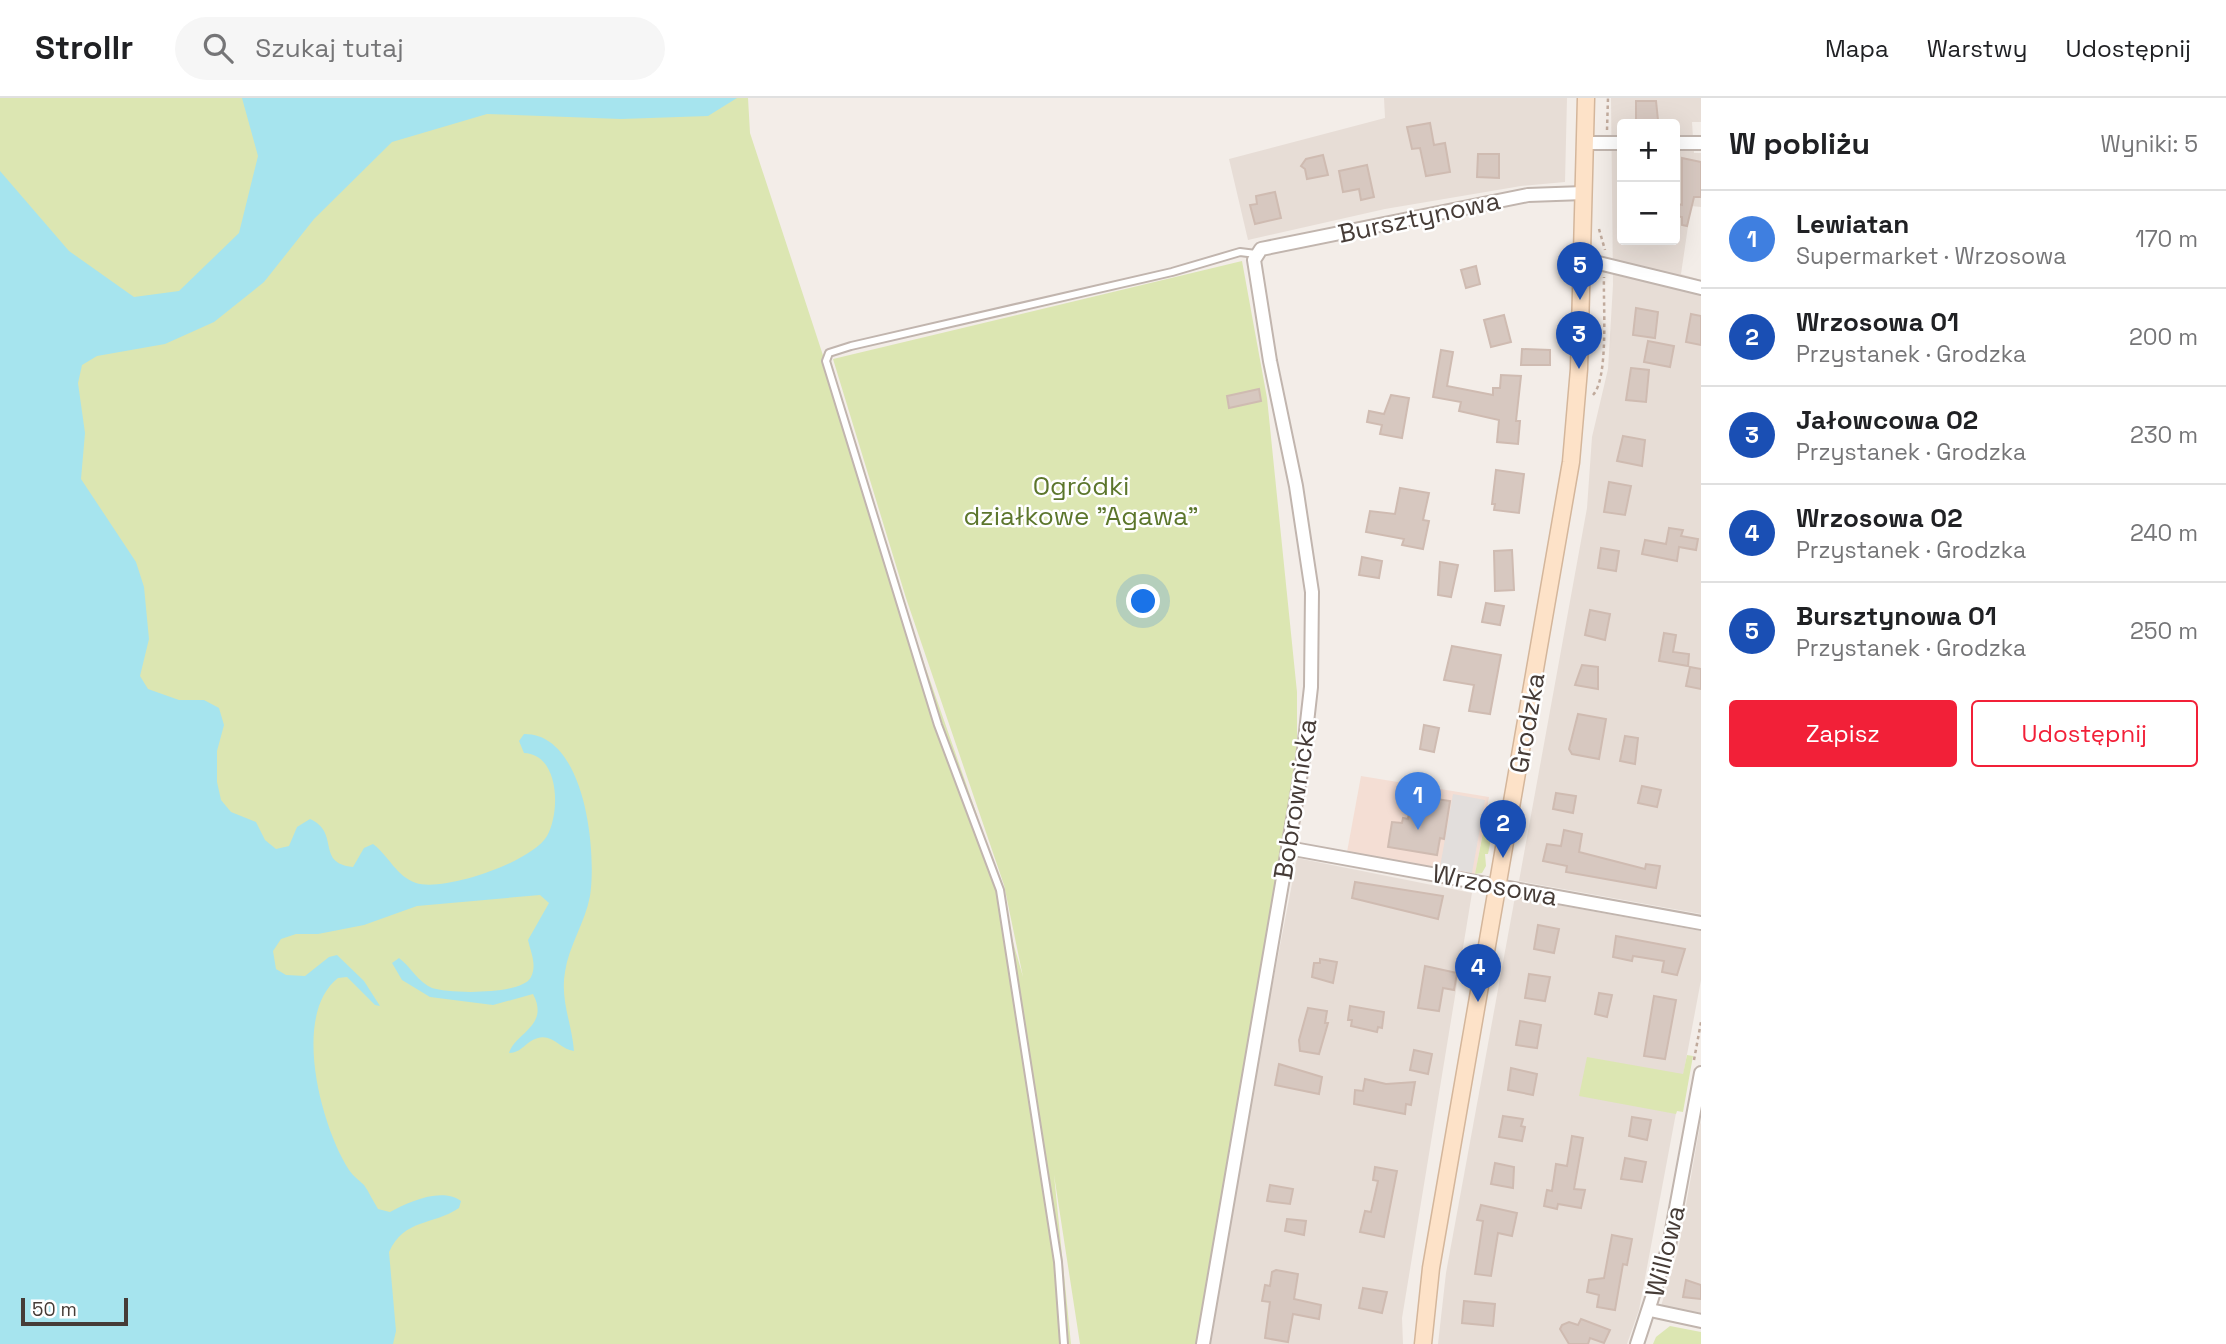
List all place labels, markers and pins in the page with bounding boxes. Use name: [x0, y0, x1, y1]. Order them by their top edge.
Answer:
pin: 5: [1557, 242, 1603, 300]
pin: 3: [1556, 311, 1602, 369]
pin: 1: [1395, 772, 1441, 830]
pin: 2: [1480, 800, 1526, 858]
pin: 4: [1455, 944, 1501, 1002]

